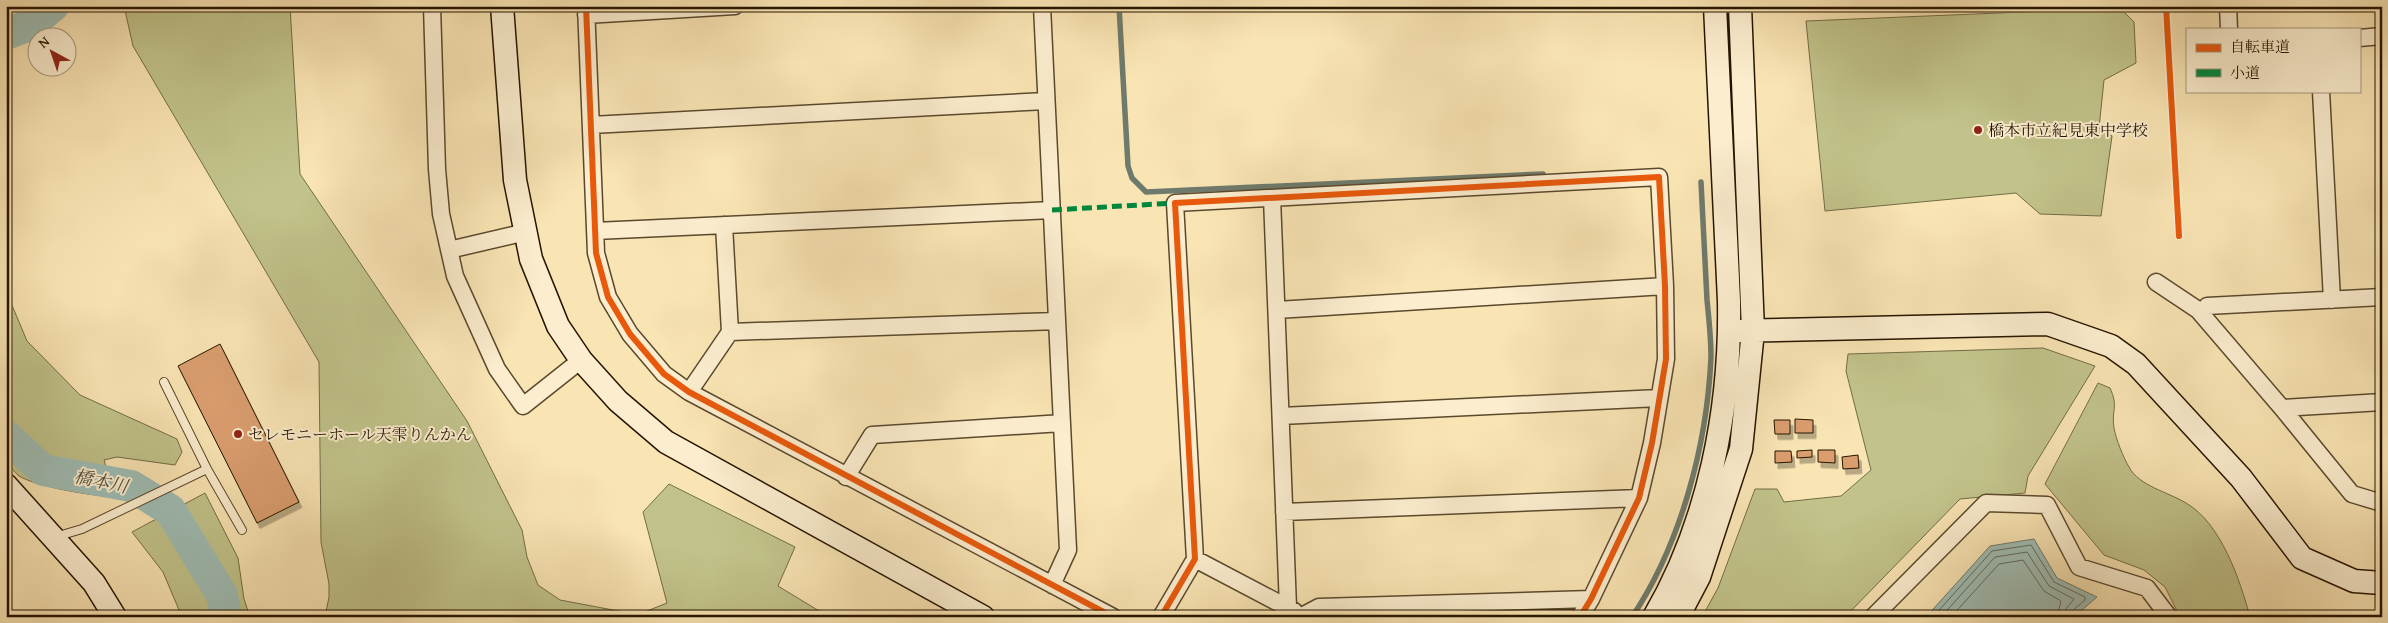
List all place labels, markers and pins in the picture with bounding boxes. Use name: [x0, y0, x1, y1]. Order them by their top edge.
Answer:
place label: 橋本市立紀見東中学校: [1988, 118, 2148, 142]
marker: 橋本市立紀見東中学校: [1972, 124, 1984, 136]
place label: セレモニーホール天雫りんかん: [248, 422, 472, 446]
marker: セレモニーホール天雫りんかん: [232, 428, 244, 440]

